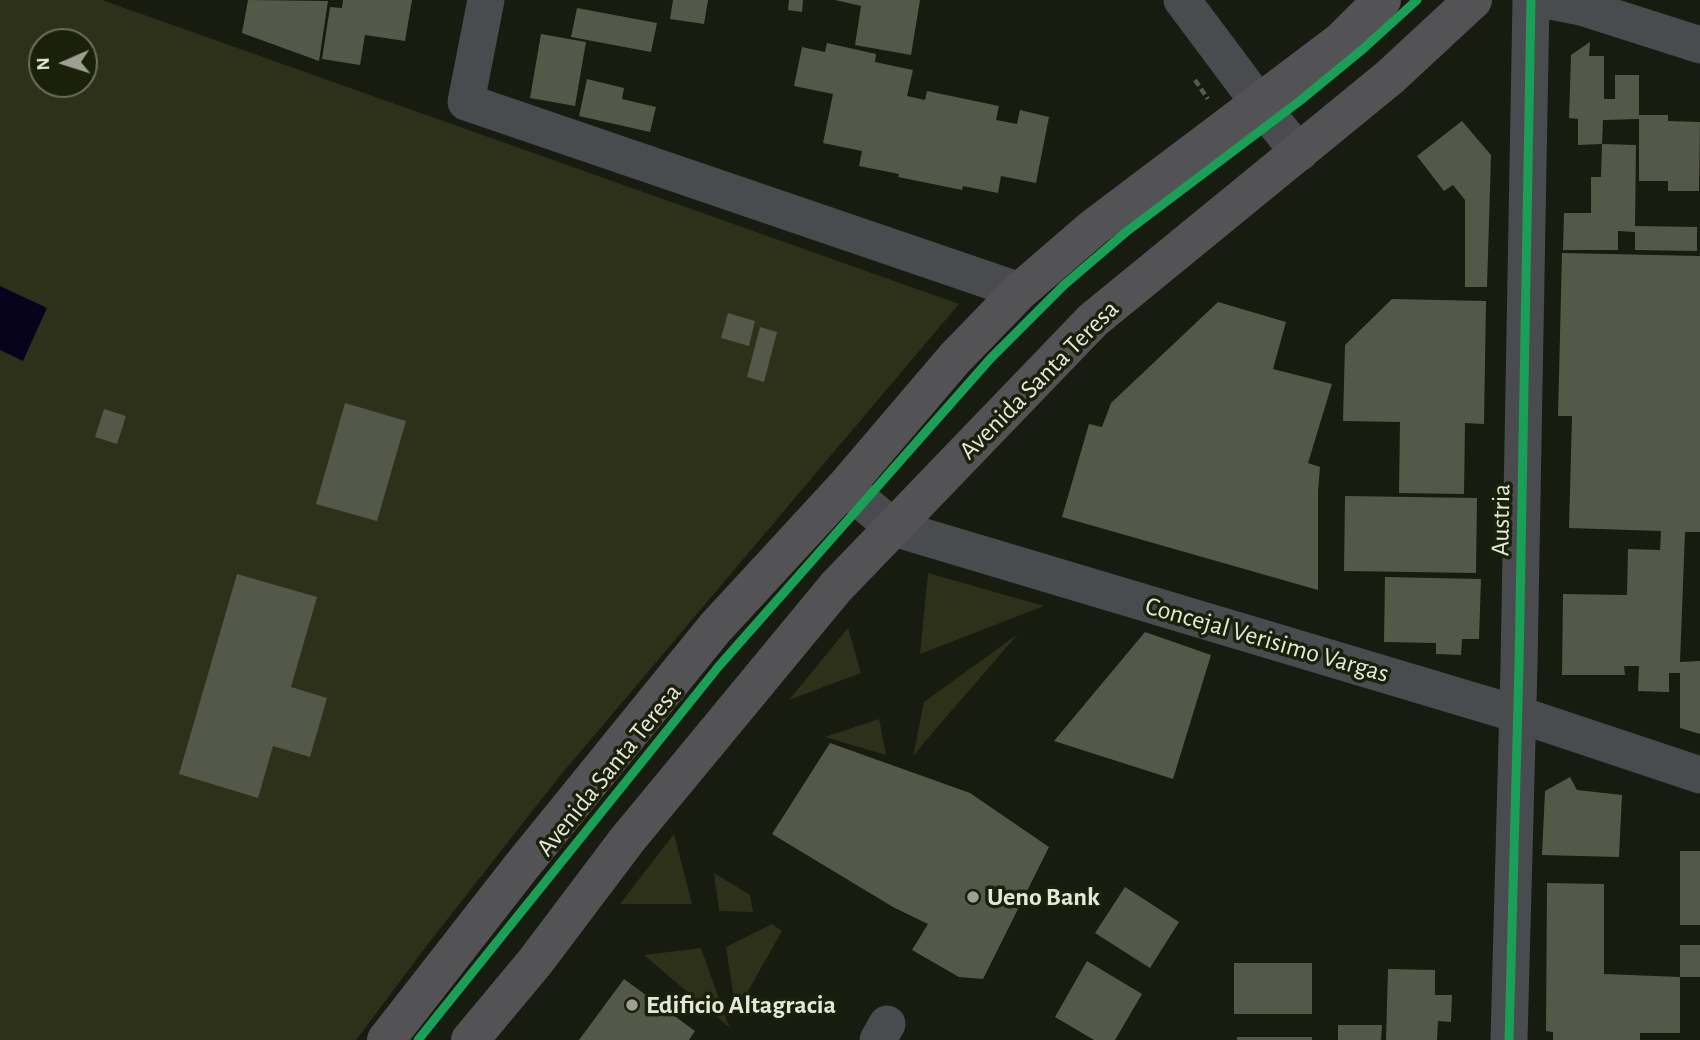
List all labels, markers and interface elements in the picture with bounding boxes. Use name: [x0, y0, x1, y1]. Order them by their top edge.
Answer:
north arrow: [28, 28, 98, 98]
text: N: [34, 57, 53, 71]
street label: Avenida Santa Teresa: [953, 294, 1125, 466]
street label: Austria: [1485, 484, 1517, 556]
street label: Concejal Verisimo Vargas: [1142, 590, 1392, 690]
street label: Avenida Santa Teresa: [530, 677, 688, 863]
place label: Ueno Bank: [987, 881, 1100, 913]
marker: Ueno Bank: [965, 889, 981, 905]
place label: Edificio Altagracia: [646, 989, 836, 1021]
marker: Edificio Altagracia: [624, 997, 640, 1013]

